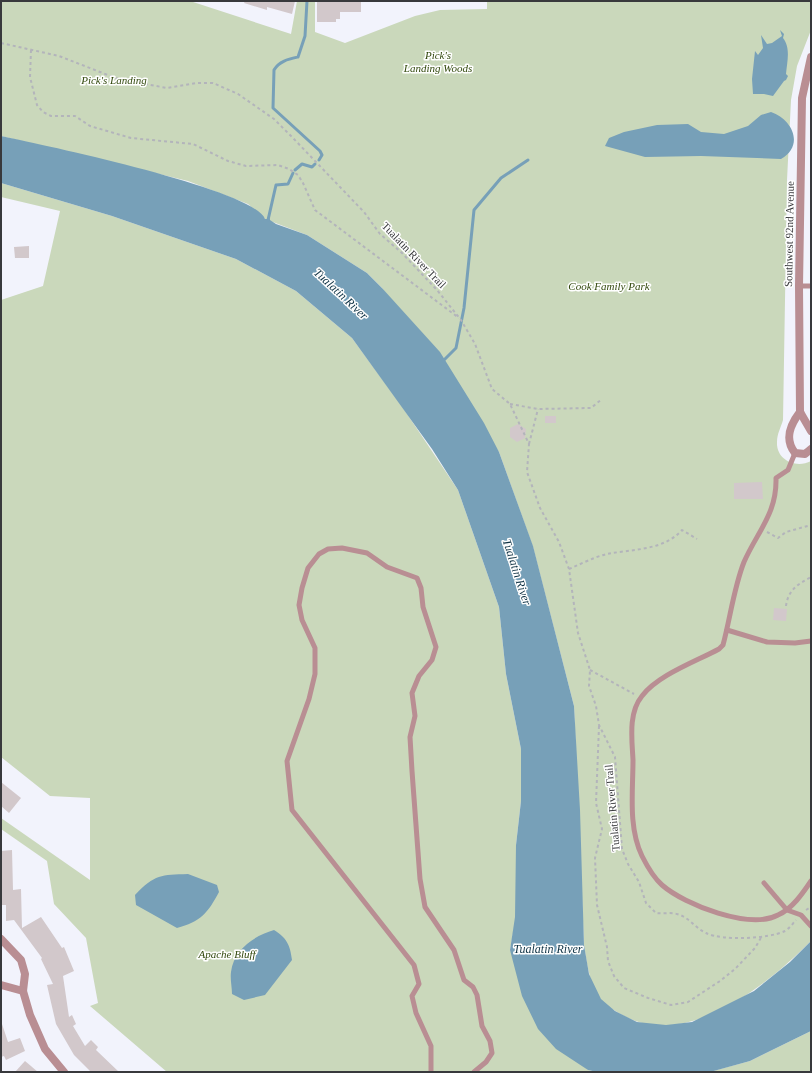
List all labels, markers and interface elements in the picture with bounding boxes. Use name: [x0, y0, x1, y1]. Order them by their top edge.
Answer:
park label: Pick's Landing Woods: [403, 49, 472, 74]
park label: Pick's Landing: [80, 74, 147, 86]
street label: Southwest 92nd Avenue: [782, 181, 796, 287]
street label: Tualatin River Trail: [379, 220, 449, 290]
water label: Tualatin River: [311, 265, 371, 323]
park label: Cook Family Park: [568, 280, 651, 292]
water label: Tualatin River: [500, 537, 534, 607]
street label: Tualatin River Trail: [602, 764, 622, 852]
water label: Tualatin River: [514, 942, 583, 956]
park label: Apache Bluff: [197, 948, 258, 960]

